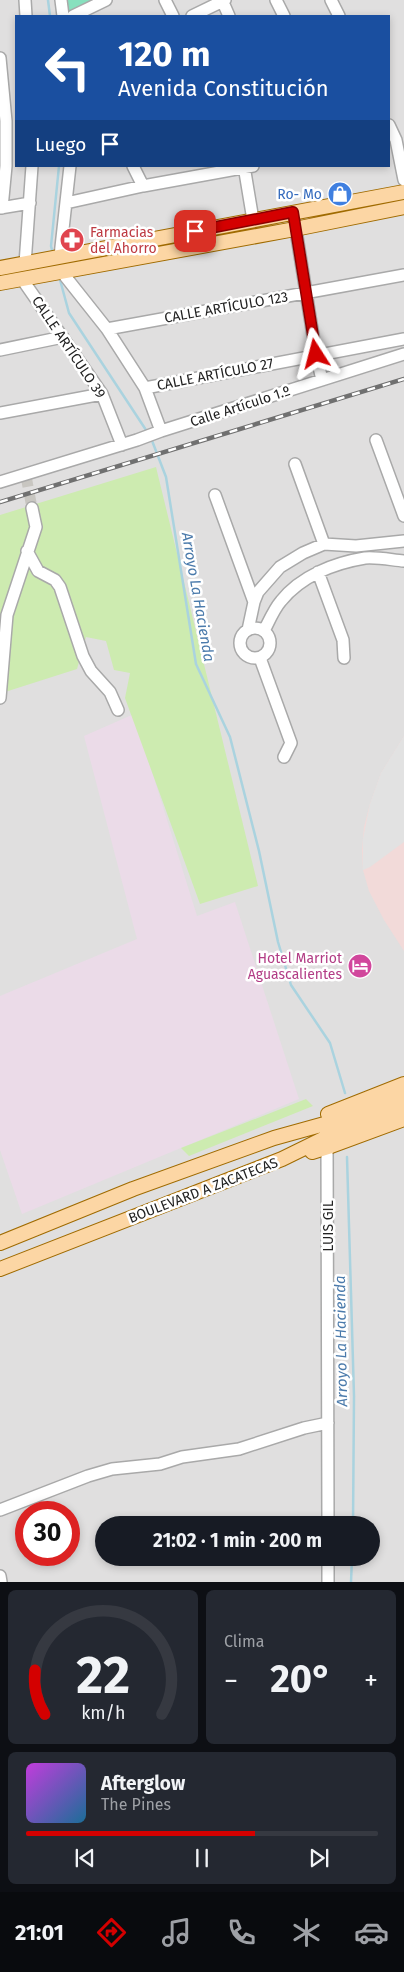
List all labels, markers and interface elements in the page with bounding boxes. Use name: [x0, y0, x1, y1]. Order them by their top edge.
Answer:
text: 120 m: [118, 33, 211, 75]
icon: left: [35, 35, 100, 100]
text: Avenida Constitución: [118, 75, 329, 102]
icon: arrive: [96, 130, 124, 158]
text: Luego: [35, 133, 86, 156]
shop icon: Ro- Mo: [327, 181, 353, 207]
place label: Ro- Mo: [277, 186, 322, 203]
pin: [174, 210, 216, 252]
icon: arrive: [181, 217, 209, 245]
place label: Farmacias del Ahorro: [90, 224, 157, 257]
pharmacy icon: Farmacias del Ahorro: [59, 227, 85, 253]
street label: CALLE ARTÍCULO 123: [163, 287, 289, 327]
street label: CALLE ARTÍCULO 39: [28, 292, 110, 402]
position arrow: [289, 327, 341, 379]
street label: CALLE ARTÍCULO 27: [155, 354, 275, 394]
street label: Calle Artículo 1.º: [188, 382, 292, 431]
water label: Arroyo La Hacienda: [178, 530, 218, 663]
place label: Hotel Marriot Aguascalientes: [248, 950, 343, 983]
hotel icon: Hotel Marriot Aguascalientes: [347, 953, 373, 979]
street label: BOULEVARD A ZACATECAS: [126, 1154, 281, 1227]
street label: LUIS GIL: [320, 1200, 337, 1252]
water label: Arroyo La Hacienda: [331, 1275, 351, 1408]
speed limit sign: 30: [15, 1501, 80, 1566]
text: 21:02 · 1 min · 200 m: [153, 1529, 322, 1552]
text: Clima: [224, 1632, 264, 1651]
text: 22: [76, 1644, 130, 1707]
text: 20°: [270, 1656, 332, 1702]
text: −: [224, 1664, 238, 1697]
text: +: [364, 1664, 378, 1697]
text: km/h: [81, 1702, 125, 1724]
text: Afterglow: [101, 1772, 185, 1795]
text: The Pines: [101, 1795, 171, 1814]
icon: previous: [71, 1844, 99, 1872]
icon: pause: [188, 1844, 216, 1872]
icon: next: [305, 1844, 333, 1872]
icon: directions: [94, 1915, 129, 1950]
icon: music: [159, 1915, 194, 1950]
icon: phone: [224, 1915, 259, 1950]
icon: climate: [289, 1915, 324, 1950]
icon: car: [354, 1915, 389, 1950]
text: 21:01: [15, 1919, 64, 1946]

